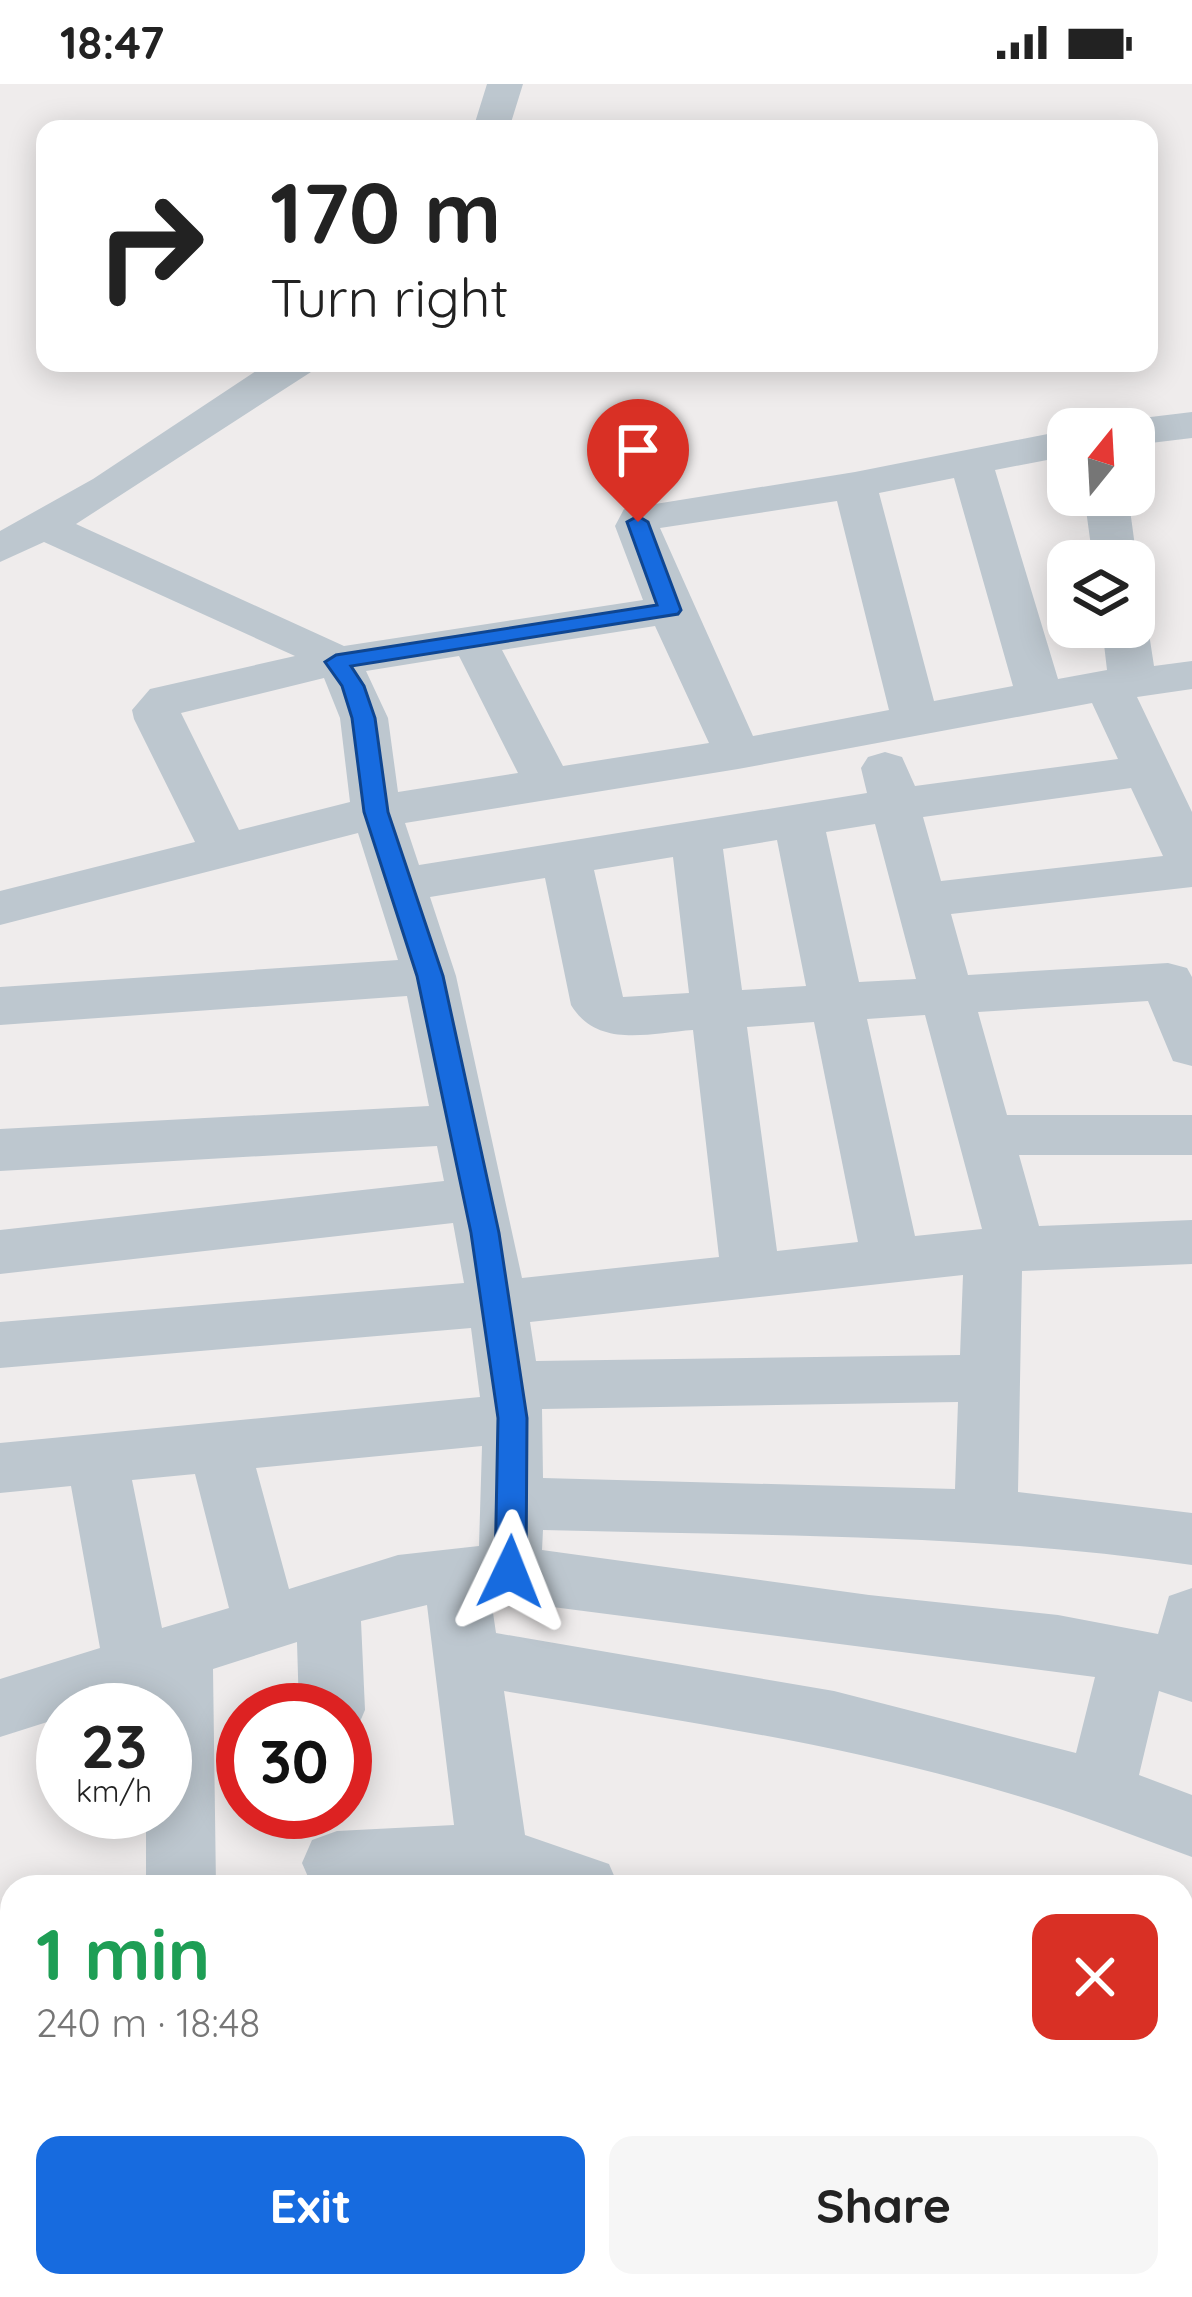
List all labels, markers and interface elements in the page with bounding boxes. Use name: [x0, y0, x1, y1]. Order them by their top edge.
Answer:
text: 18:47: [60, 14, 164, 70]
text: 170 m: [270, 159, 501, 264]
icon: right: [72, 168, 228, 324]
text: Turn right: [270, 263, 509, 331]
pin: [587, 399, 689, 522]
north arrow: [1047, 408, 1155, 516]
map controls: [1047, 408, 1155, 648]
icon: arrive: [605, 417, 671, 483]
button: layers: [1047, 540, 1155, 648]
position arrow: [447, 1509, 573, 1635]
speed limit sign: 30: [216, 1683, 372, 1839]
text: 23: [81, 1708, 147, 1783]
text: km/h: [76, 1772, 152, 1810]
text: 1 min: [36, 1908, 210, 1998]
button: close: [1032, 1914, 1158, 2040]
text: 240 m · 18:48: [36, 1998, 260, 2047]
button: Exit: [36, 2136, 585, 2274]
button: Share: [609, 2136, 1158, 2274]

